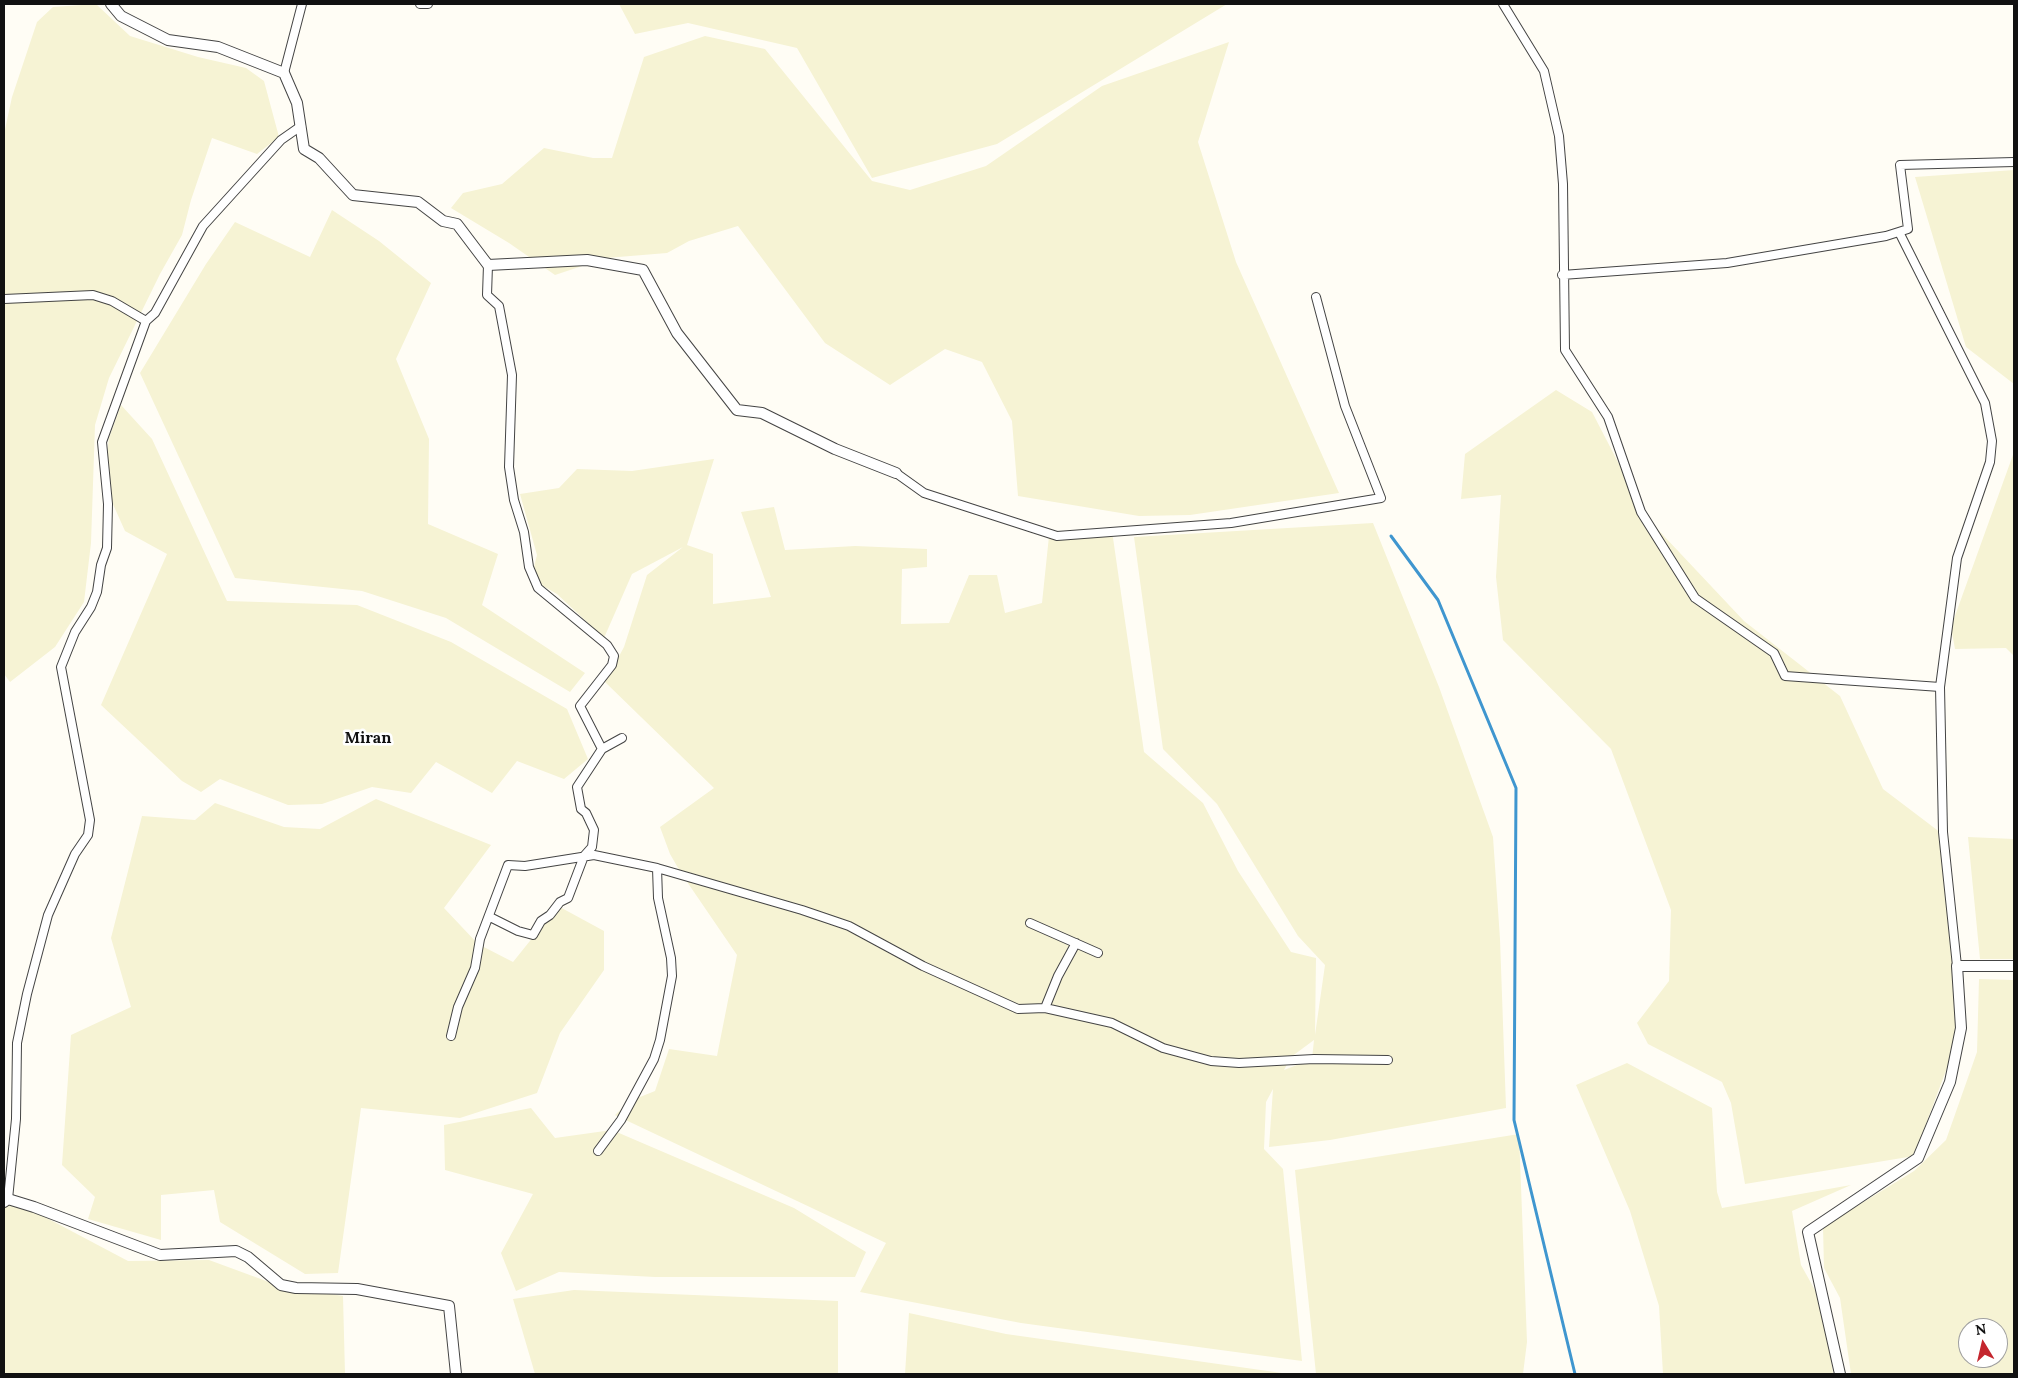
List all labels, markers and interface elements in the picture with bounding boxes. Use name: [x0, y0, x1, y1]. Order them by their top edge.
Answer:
district label: Miran: [345, 728, 391, 748]
north arrow: [1958, 1318, 2008, 1368]
text: N: [1974, 1319, 1988, 1339]

